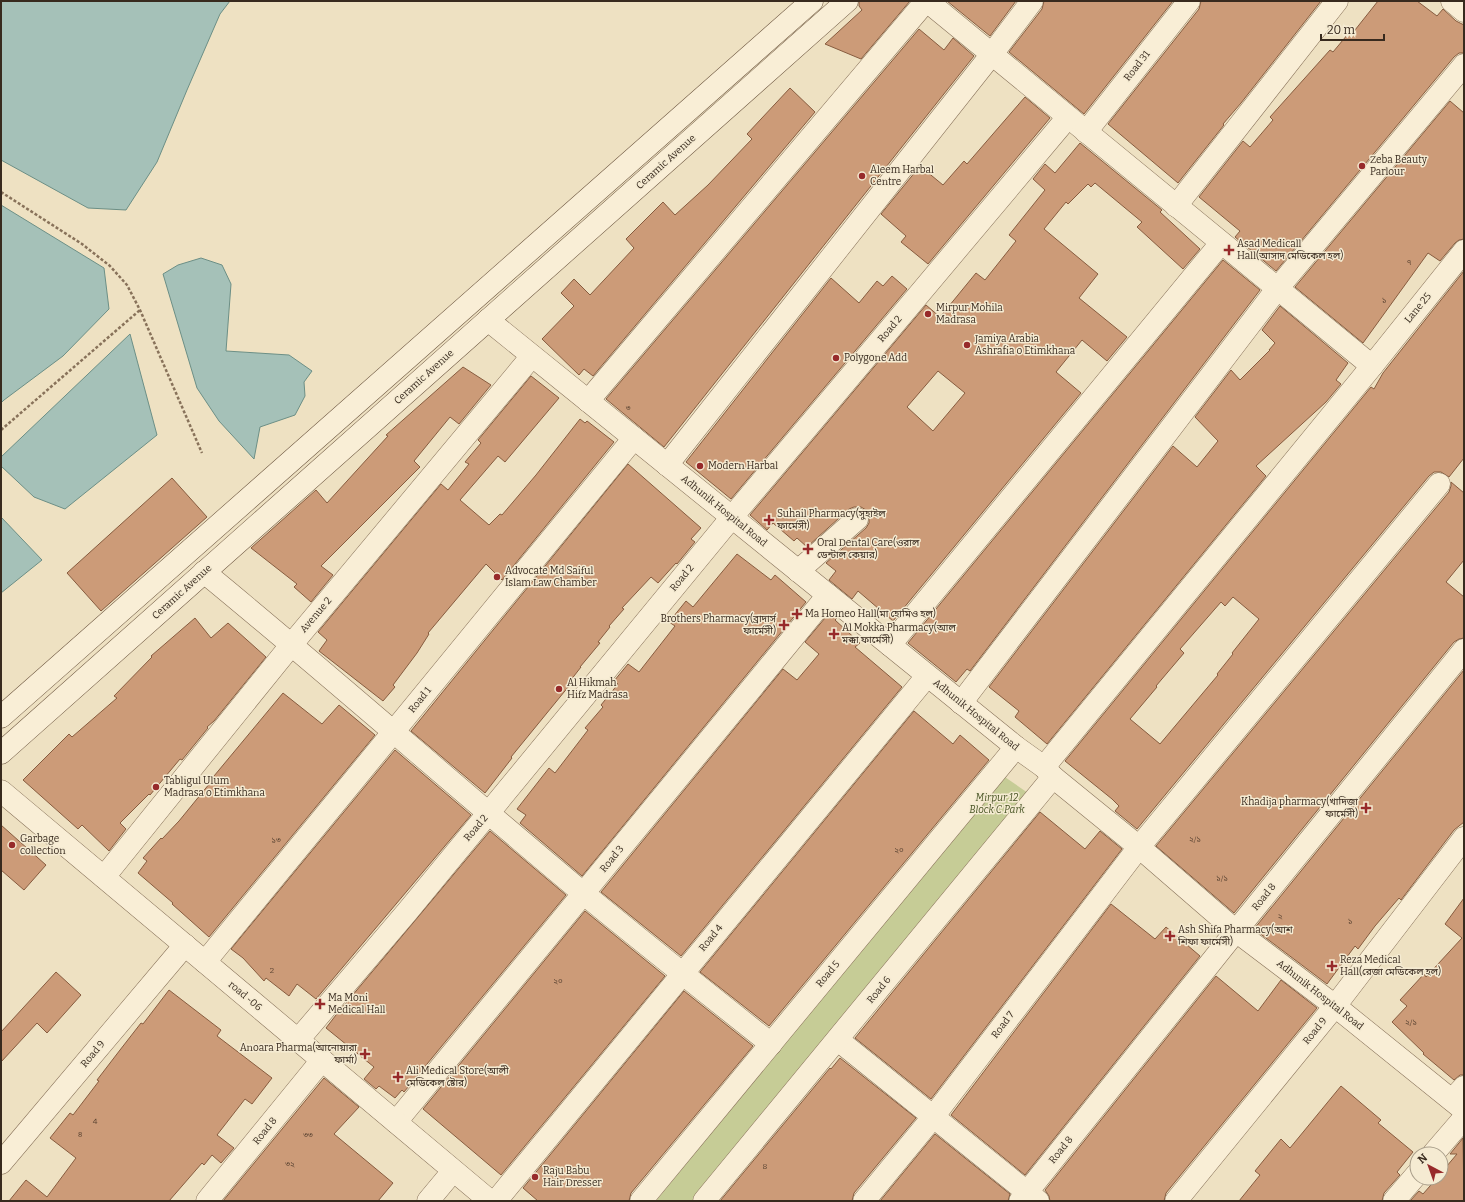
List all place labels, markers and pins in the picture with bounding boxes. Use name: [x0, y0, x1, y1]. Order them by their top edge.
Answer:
place label: Zeba Beauty Parlour: [1370, 154, 1428, 178]
marker: Zeba Beauty Parlour: [1357, 161, 1367, 171]
place label: Aleem Harbal Centre: [870, 164, 934, 188]
marker: Aleem Harbal Centre: [857, 171, 867, 181]
place label: Asad Medicall Hall(আসাদ মেডিকেল হল): [1237, 238, 1343, 262]
marker: Asad Medicall Hall(আসাদ মেডিকেল হল): [1224, 245, 1234, 255]
place label: Mirpur Mohila Madrasa: [936, 302, 1003, 326]
marker: Mirpur Mohila Madrasa: [923, 309, 933, 319]
place label: Jamiya Arabia Ashrafia o Etimkhana: [974, 333, 1076, 357]
marker: Jamiya Arabia Ashrafia o Etimkhana: [962, 340, 972, 350]
place label: Polygone Add: [844, 352, 907, 364]
marker: Polygone Add: [831, 353, 841, 363]
place label: Modern Harbal: [708, 460, 778, 472]
marker: Modern Harbal: [695, 461, 705, 471]
place label: Suhail Pharmacy(সুহাইল ফার্মেসী): [776, 507, 886, 532]
marker: Suhail Pharmacy(সুহাইল ফার্মেসী): [764, 515, 774, 525]
place label: Oral Dental Care(ওরাল ডেন্টাল কেয়ার): [817, 536, 920, 561]
marker: Oral Dental Care(ওরাল ডেন্টাল কেয়ার): [802, 543, 814, 555]
place label: Advocate Md Saiful Islam Law Chamber: [505, 565, 597, 589]
marker: Advocate Md Saiful Islam Law Chamber: [492, 572, 502, 582]
place label: Ma Homeo Hall(মা হোমিও হল): [805, 607, 936, 620]
marker: Ma Homeo Hall(মা হোমিও হল): [792, 609, 802, 619]
place label: Brothers Pharmacy(ব্রাদার্স ফার্মেসী): [660, 612, 777, 637]
marker: Brothers Pharmacy(ব্রাদার্স ফার্মেসী): [779, 620, 789, 630]
place label: Al Mokka Pharmacy(আল মক্কা ফার্মেসী): [841, 621, 956, 646]
marker: Al Mokka Pharmacy(আল মক্কা ফার্মেসী): [829, 629, 839, 639]
place label: Al Hikmah Hifz Madrasa: [567, 677, 629, 701]
marker: Al Hikmah Hifz Madrasa: [554, 684, 564, 694]
place label: Tabligul Ulum Madrasa o Etimkhana: [164, 775, 265, 799]
marker: Tabligul Ulum Madrasa o Etimkhana: [151, 782, 161, 792]
place label: Khadija pharmacy(খাদিজা ফার্মেসী): [1241, 795, 1358, 820]
marker: Khadija pharmacy(খাদিজা ফার্মেসী): [1361, 803, 1371, 813]
place label: Garbage collection: [20, 833, 66, 857]
marker: Garbage collection: [7, 840, 17, 850]
place label: Ash Shifa Pharmacy(আশ শিফা ফার্মেসী): [1177, 923, 1293, 948]
marker: Ash Shifa Pharmacy(আশ শিফা ফার্মেসী): [1165, 931, 1175, 941]
place label: Reza Medical Hall(রেজা মেডিকেল হল): [1340, 954, 1441, 978]
marker: Reza Medical Hall(রেজা মেডিকেল হল): [1327, 961, 1337, 971]
place label: Ma Moni Medical Hall: [328, 992, 386, 1016]
marker: Ma Moni Medical Hall: [315, 999, 325, 1009]
place label: Anoara Pharma(আনোয়ারা ফার্মা): [240, 1041, 357, 1066]
marker: Anoara Pharma(আনোয়ারা ফার্মা): [360, 1049, 370, 1059]
place label: Ali Medical Store(আলী মেডিকেল ষ্টোর): [406, 1064, 509, 1089]
marker: Ali Medical Store(আলী মেডিকেল ষ্টোর): [393, 1072, 403, 1082]
place label: Raju Babu Hair Dresser: [543, 1165, 602, 1189]
marker: Raju Babu Hair Dresser: [530, 1172, 540, 1182]

